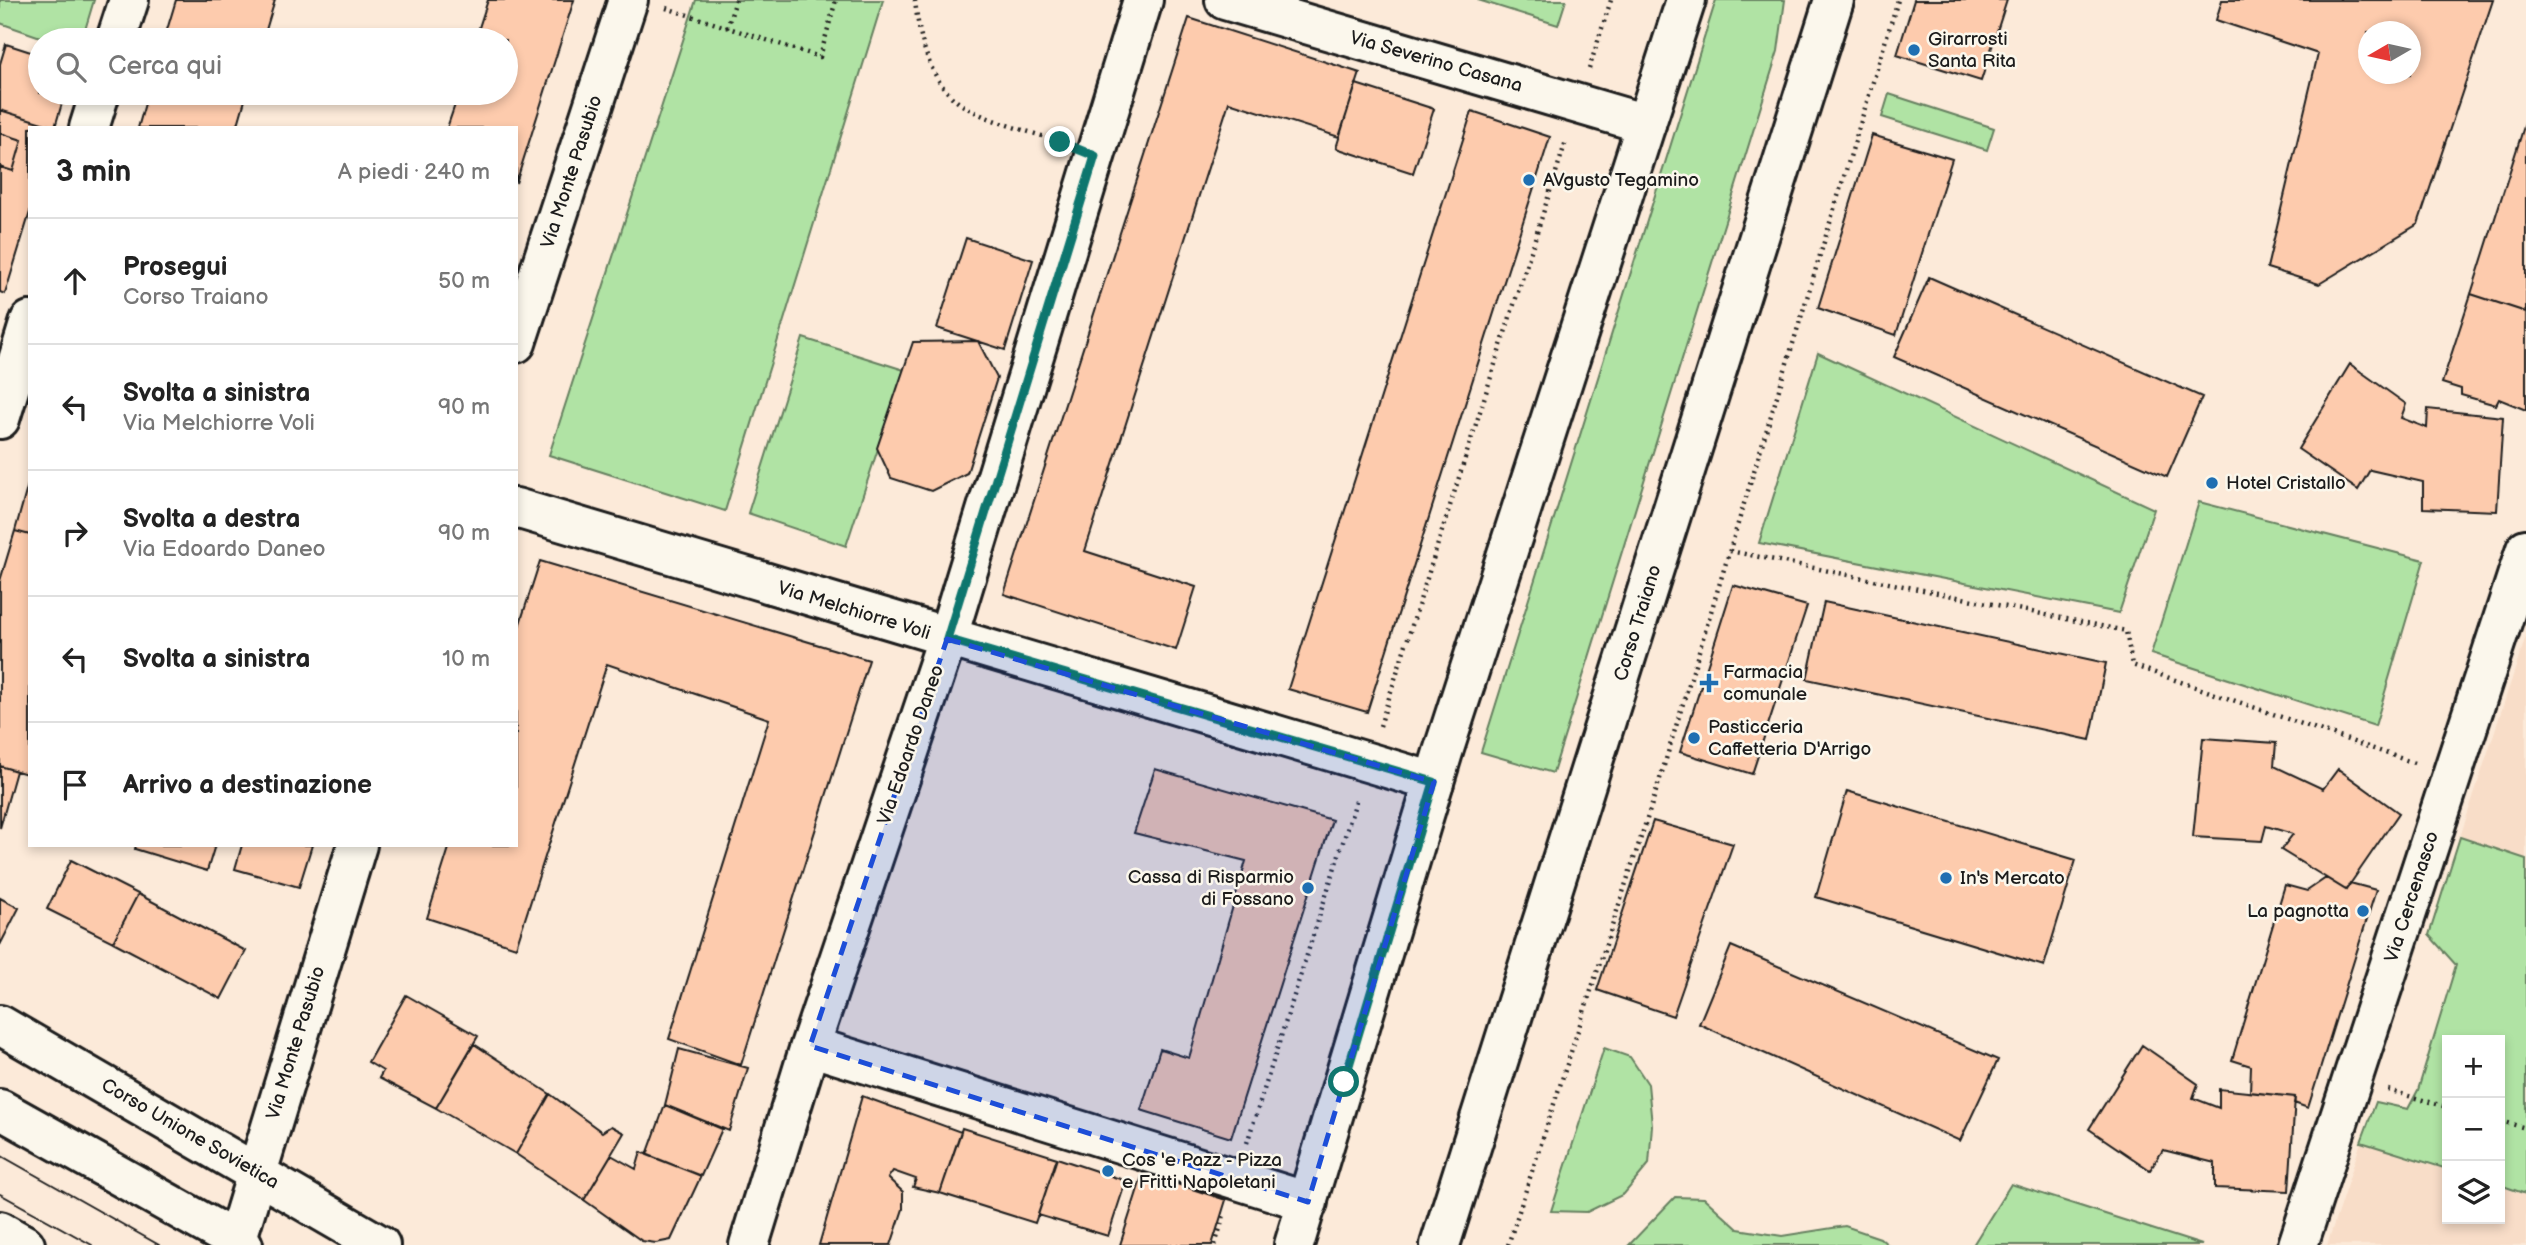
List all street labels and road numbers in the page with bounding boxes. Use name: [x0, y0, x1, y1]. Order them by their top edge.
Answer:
street label: Via Severino Casana: [1347, 26, 1525, 98]
street label: Via Monte Pasubio: [536, 93, 608, 251]
street label: Corso Traiano: [1609, 562, 1667, 684]
street label: Via Melchiorre Voli: [775, 577, 933, 645]
street label: Via Edoardo Daneo: [873, 662, 949, 828]
street label: Via Cercenasco: [2380, 829, 2444, 965]
street label: Via Monte Pasubio: [262, 963, 330, 1123]
street label: Corso Unione Sovietica: [97, 1074, 283, 1194]

